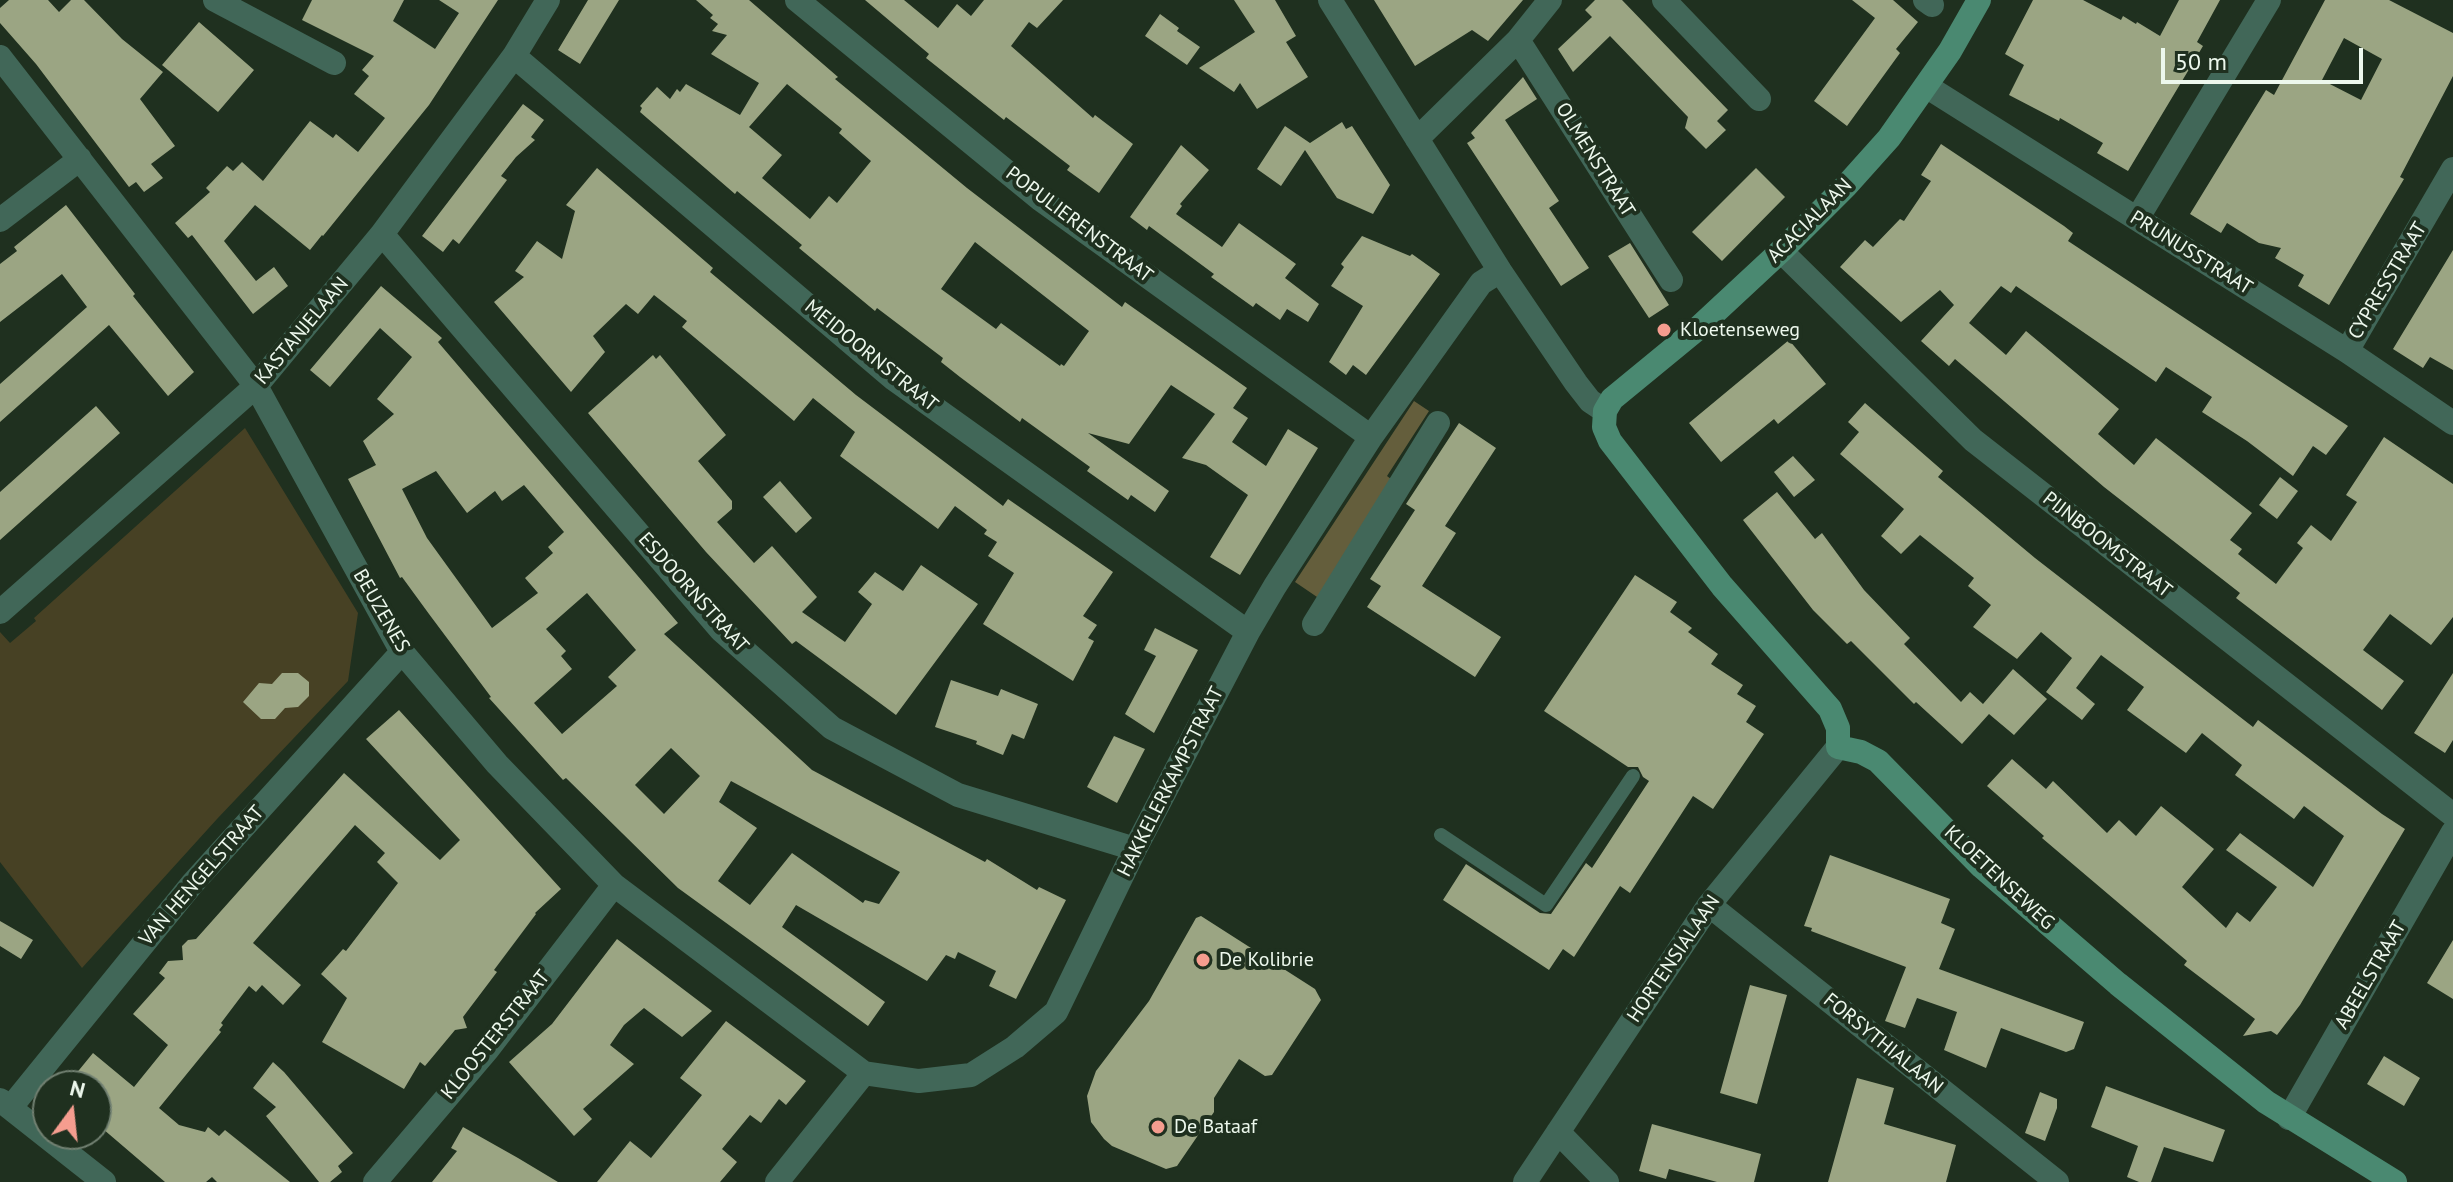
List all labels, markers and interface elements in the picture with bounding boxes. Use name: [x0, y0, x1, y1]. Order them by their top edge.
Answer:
scale bar: [2165, 32, 2367, 82]
text: 50 m: [2175, 46, 2227, 77]
street label: OLMENSTRAAT: [1550, 98, 1640, 222]
street label: POPULIERENSTRAAT: [1001, 162, 1157, 288]
street label: ACACIALAAN: [1763, 174, 1857, 268]
street label: PRUNUSSTRAAT: [2125, 206, 2257, 300]
street label: CYPRESSTRAAT: [2344, 218, 2432, 344]
street label: KASTANJELAAN: [250, 272, 354, 390]
street label: MEIDOORNSTRAAT: [800, 295, 942, 417]
place label: Kloetenseweg: [1680, 318, 1800, 342]
marker: Kloetenseweg: [1655, 321, 1673, 339]
street label: PIJNBOOMSTRAAT: [2038, 487, 2176, 603]
street label: ESDOORNSTRAAT: [633, 528, 753, 658]
street label: BEUZENES: [348, 565, 414, 657]
street label: HAKKELERKAMPSTRAAT: [1113, 683, 1229, 881]
street label: VAN HENGELSTRAAT: [135, 801, 269, 951]
street label: KLOETENSEWEG: [1939, 821, 2059, 935]
street label: HORTENSIALAAN: [1623, 891, 1725, 1027]
street label: ABEELSTRAAT: [2330, 916, 2412, 1034]
place label: De Kolibrie: [1219, 948, 1314, 972]
marker: De Kolibrie: [1194, 951, 1212, 969]
street label: KLOOSTERSTRAAT: [437, 966, 555, 1104]
street label: FORSYTHIALAAN: [1818, 988, 1948, 1100]
north arrow: [32, 1070, 112, 1150]
text: N: [67, 1073, 88, 1104]
place label: De Bataaf: [1174, 1115, 1257, 1139]
marker: De Bataaf: [1149, 1118, 1167, 1136]

